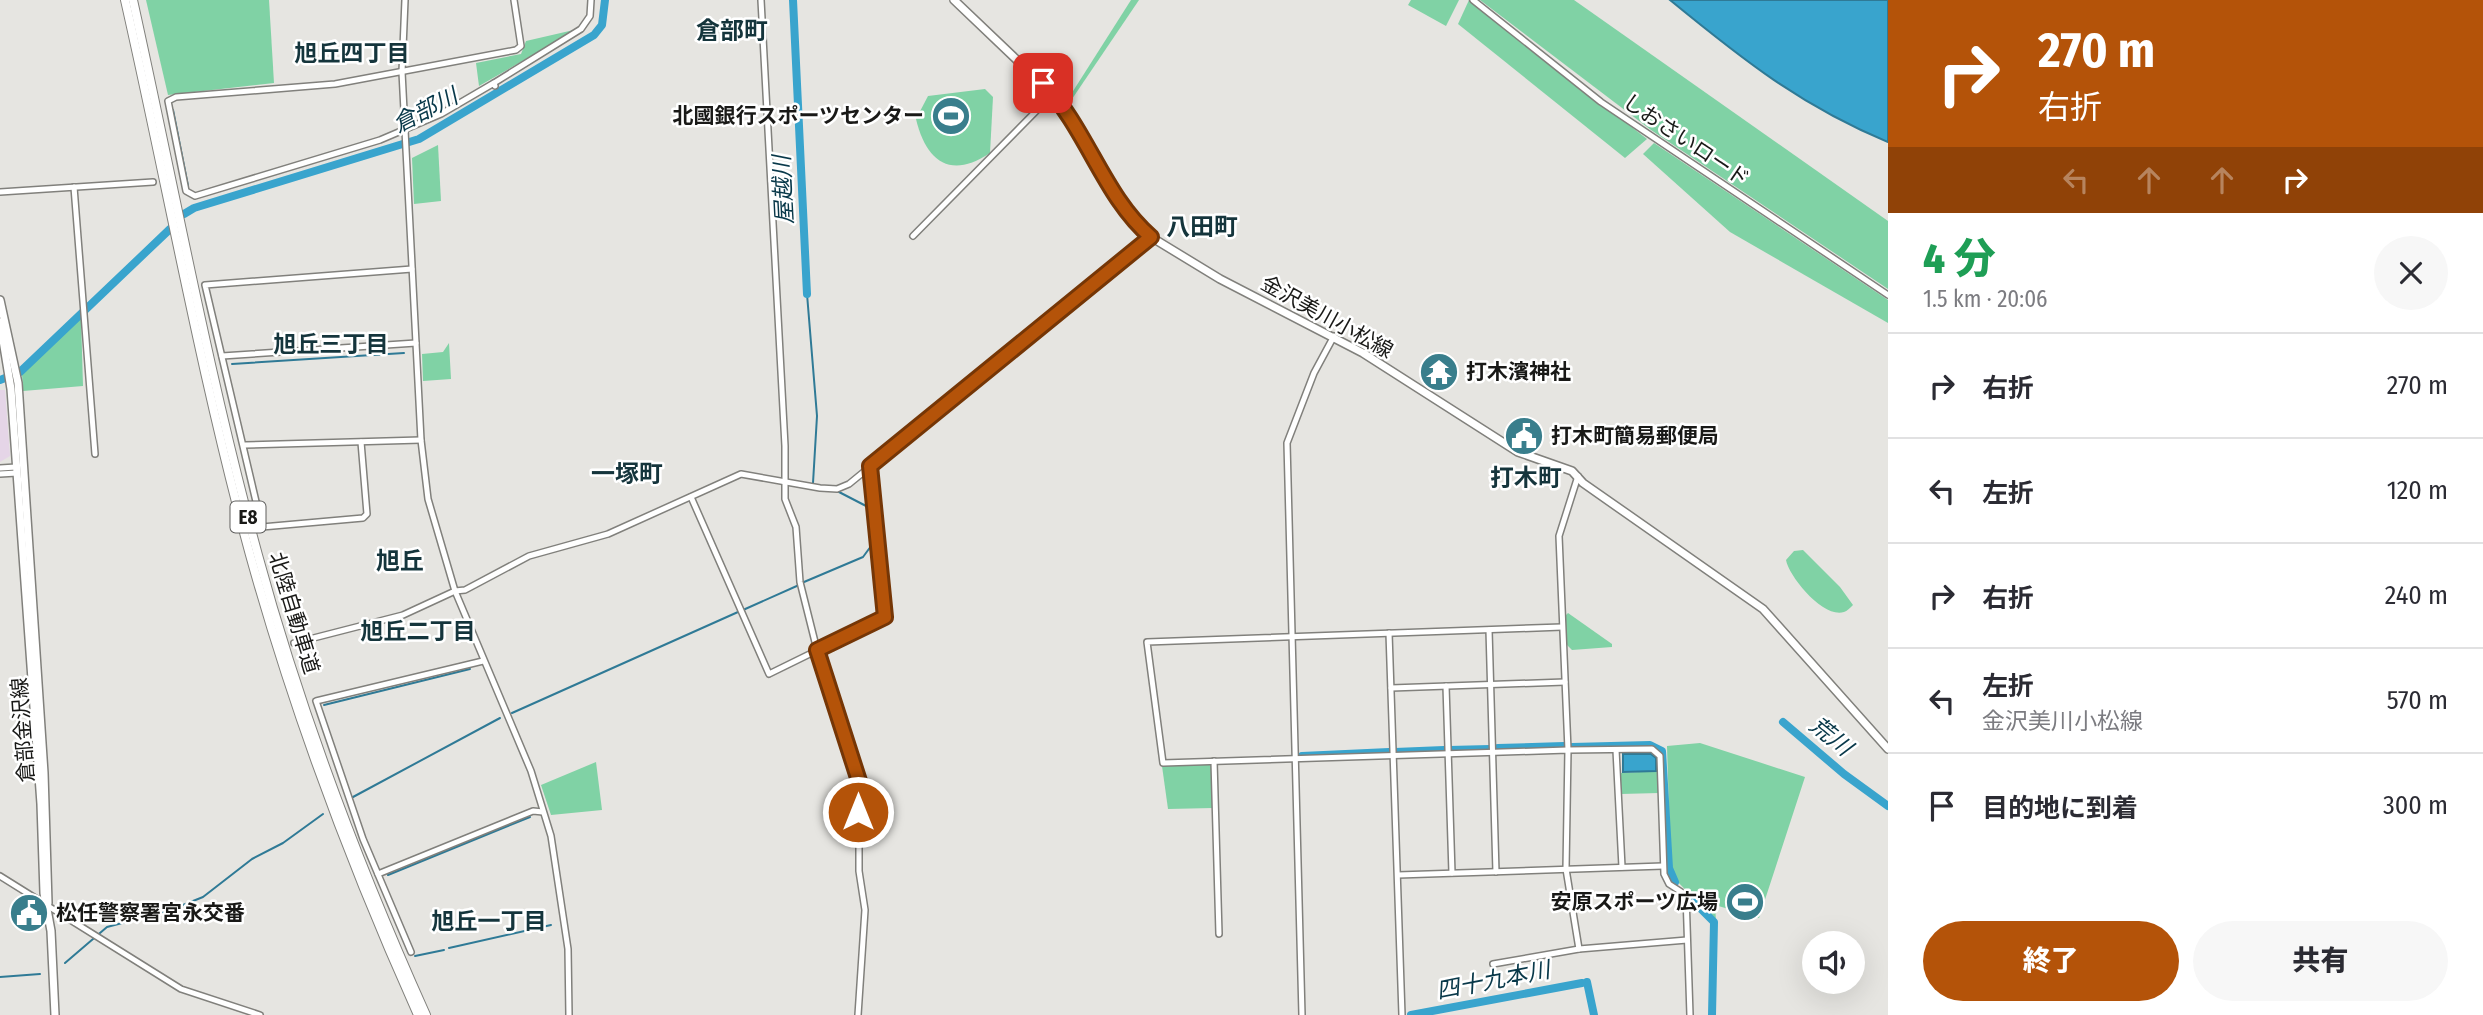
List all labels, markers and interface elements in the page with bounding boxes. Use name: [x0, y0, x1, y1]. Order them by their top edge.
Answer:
district label: 倉部町: [696, 17, 768, 45]
text: 270 m: [2038, 21, 2155, 80]
icon: right: [1923, 28, 2014, 119]
district label: 旭丘四丁目: [295, 39, 410, 67]
pin: [1013, 53, 1073, 113]
icon: arrive: [1024, 64, 1062, 102]
water label: 倉部川: [388, 81, 465, 138]
street label: しおさいロード: [1618, 88, 1754, 192]
text: 右折: [2038, 88, 2102, 126]
sports icon: 北國銀行スポーツセンター: [930, 95, 972, 137]
place label: 北國銀行スポーツセンター: [672, 103, 924, 129]
water label: 屋越川: [767, 152, 799, 225]
icon: left: [2057, 161, 2095, 199]
icon: ahead: [2130, 161, 2168, 199]
icon: ahead: [2203, 161, 2241, 199]
icon: right: [2276, 161, 2314, 199]
district label: 八田町: [1166, 213, 1238, 241]
text: 4 分: [1923, 234, 1995, 284]
button: close: [2374, 236, 2448, 310]
street label: 金沢美川小松線: [1256, 270, 1398, 364]
text: 1.5 km · 20:06: [1923, 285, 2048, 313]
district label: 旭丘三丁目: [274, 330, 389, 358]
temple icon: 打木濱神社: [1418, 351, 1460, 393]
place label: 打木濱神社: [1466, 359, 1571, 385]
icon: right: [1923, 367, 1961, 405]
text: 270 m: [2387, 370, 2448, 401]
text: 右折: [1982, 373, 2034, 404]
public building icon: 打木町簡易郵便局: [1503, 415, 1545, 457]
place label: 打木町簡易郵便局: [1551, 423, 1719, 449]
district label: 一塚町: [591, 460, 663, 488]
district label: 打木町: [1490, 464, 1562, 492]
icon: left: [1923, 472, 1961, 510]
text: 120 m: [2387, 475, 2448, 506]
text: 左折: [1982, 478, 2034, 509]
road number: E8: [230, 502, 266, 532]
district label: 旭丘: [376, 547, 424, 575]
street label: 北陸自動車道: [263, 549, 325, 677]
icon: right: [1923, 577, 1961, 615]
text: 240 m: [2385, 580, 2448, 611]
text: 右折: [1982, 583, 2034, 614]
district label: 旭丘二丁目: [361, 617, 476, 645]
text: 左折: [1982, 671, 2034, 702]
street label: 倉部金沢線: [6, 677, 40, 783]
icon: left: [1923, 682, 1961, 720]
text: 570 m: [2387, 685, 2448, 716]
text: 金沢美川小松線: [1982, 707, 2143, 735]
water label: 荒川: [1804, 711, 1860, 763]
position arrow: [821, 775, 895, 849]
icon: arrive: [1923, 787, 1961, 825]
text: 300 m: [2383, 790, 2448, 821]
text: 目的地に到着: [1982, 793, 2138, 824]
sports icon: 安原スポーツ広場: [1724, 881, 1766, 923]
place label: 安原スポーツ広場: [1550, 889, 1718, 915]
public building icon: 松任警察署宮永交番: [8, 892, 50, 934]
place label: 松任警察署宮永交番: [56, 900, 245, 926]
district label: 旭丘一丁目: [432, 907, 547, 935]
button: 終了: [1923, 921, 2179, 1001]
button: 共有: [2193, 921, 2448, 1001]
map controls: [1802, 931, 1865, 994]
button: sound: [1802, 931, 1865, 994]
water label: 四十九本川: [1434, 955, 1555, 1005]

